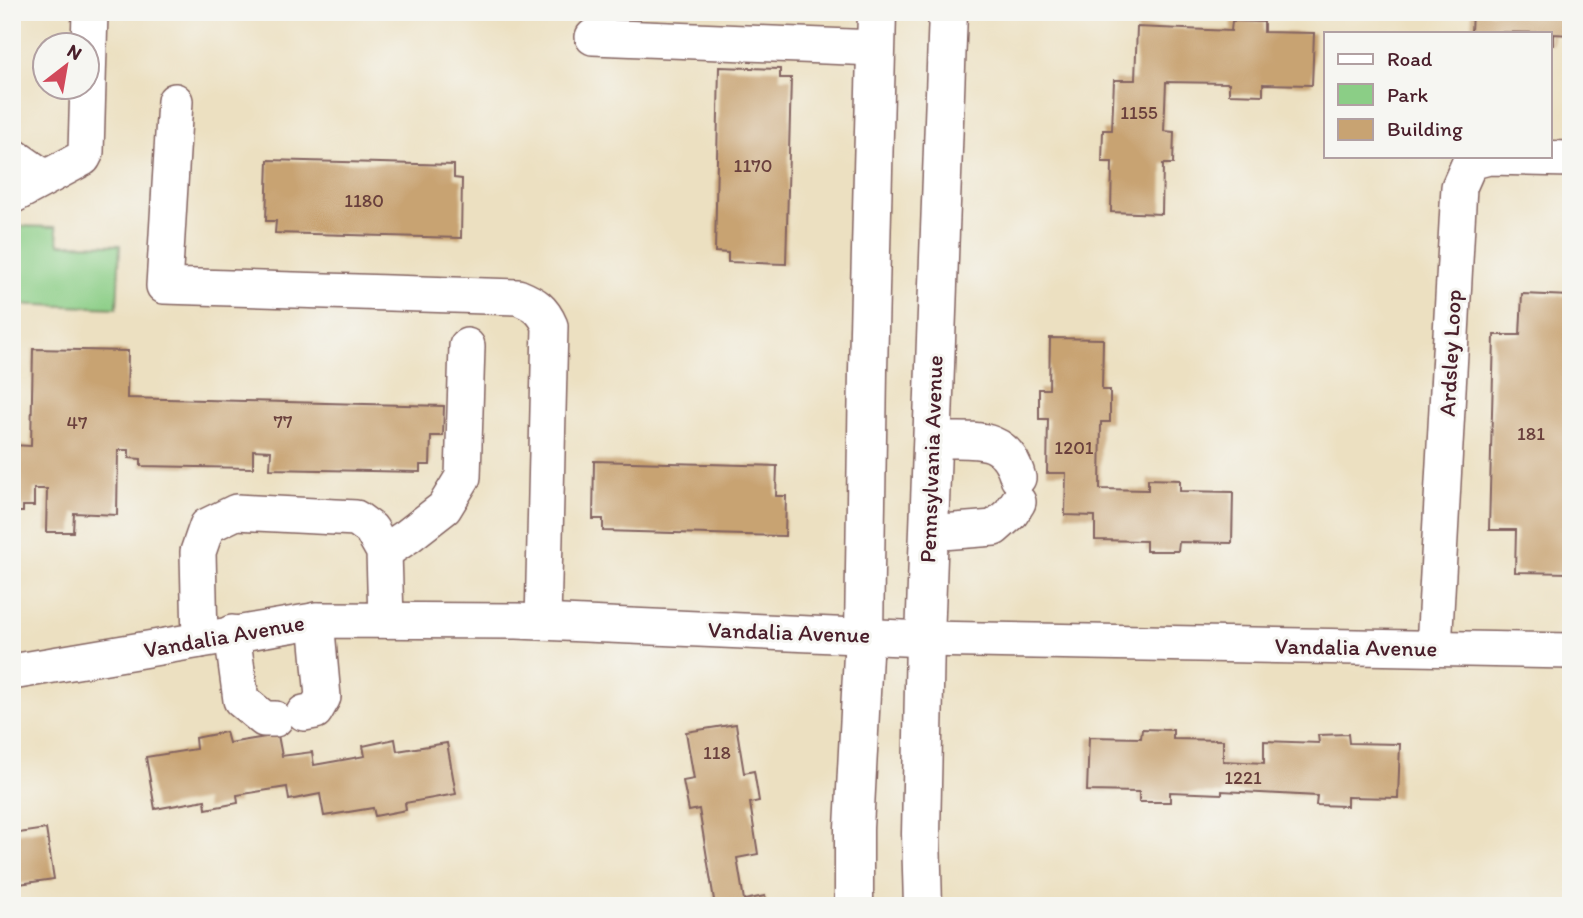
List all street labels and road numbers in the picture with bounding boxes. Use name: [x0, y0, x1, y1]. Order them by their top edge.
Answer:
street label: Ardsley Loop: [1433, 289, 1467, 417]
street label: Pennsylvania Avenue: [913, 355, 949, 563]
street label: Vandalia Avenue: [141, 608, 307, 664]
street label: Vandalia Avenue: [707, 615, 871, 649]
street label: Vandalia Avenue: [1274, 632, 1438, 662]

